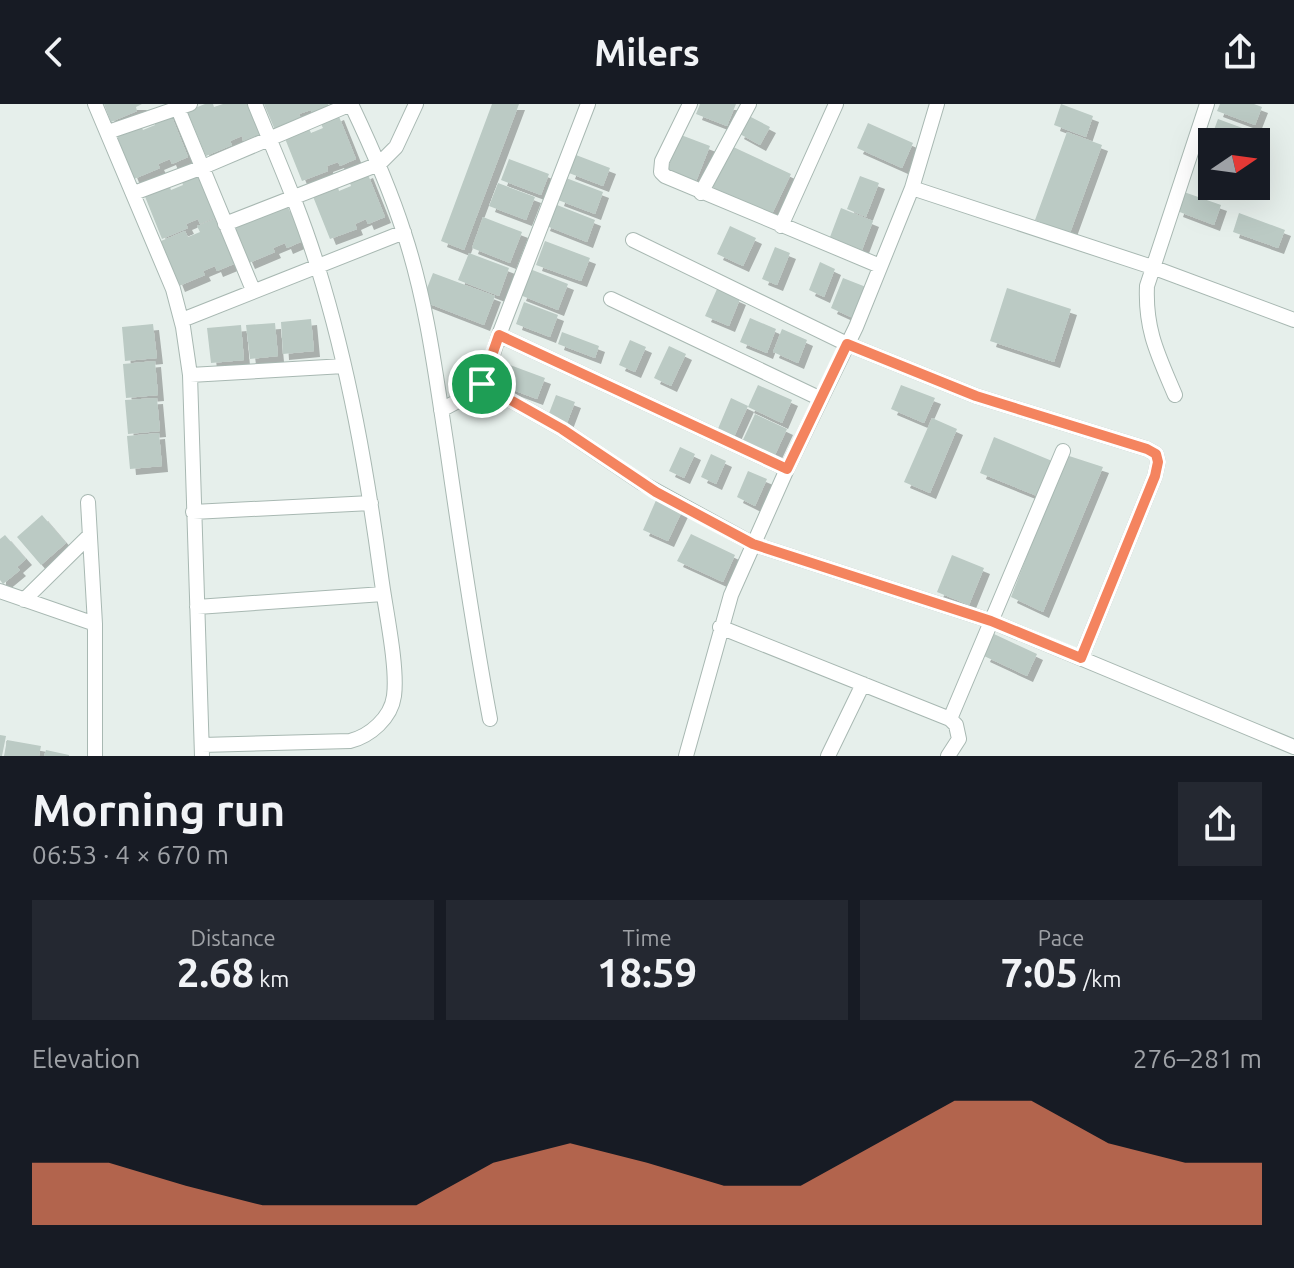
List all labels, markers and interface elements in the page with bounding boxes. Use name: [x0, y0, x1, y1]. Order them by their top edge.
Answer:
icon: back: [32, 30, 76, 74]
icon: share: [1218, 30, 1262, 74]
text: Milers: [594, 32, 700, 73]
north arrow: [1198, 128, 1270, 200]
map controls: [1198, 128, 1270, 200]
pin: [448, 350, 516, 418]
icon: arrive: [460, 362, 504, 406]
button: share: [1178, 782, 1262, 866]
text: Morning run: [32, 785, 285, 834]
text: 06:53 · 4 × 670 m: [32, 840, 229, 869]
text: Distance: [190, 925, 276, 950]
text: Time: [622, 925, 672, 950]
text: Pace: [1038, 925, 1084, 950]
text: 2.68: [177, 950, 254, 995]
text: 18:59: [597, 950, 697, 995]
text: 7:05: [1001, 950, 1078, 995]
text: km: [254, 966, 289, 991]
text: /km: [1078, 966, 1121, 991]
text: Elevation: [32, 1044, 140, 1073]
text: 276–281 m: [1133, 1044, 1262, 1073]

